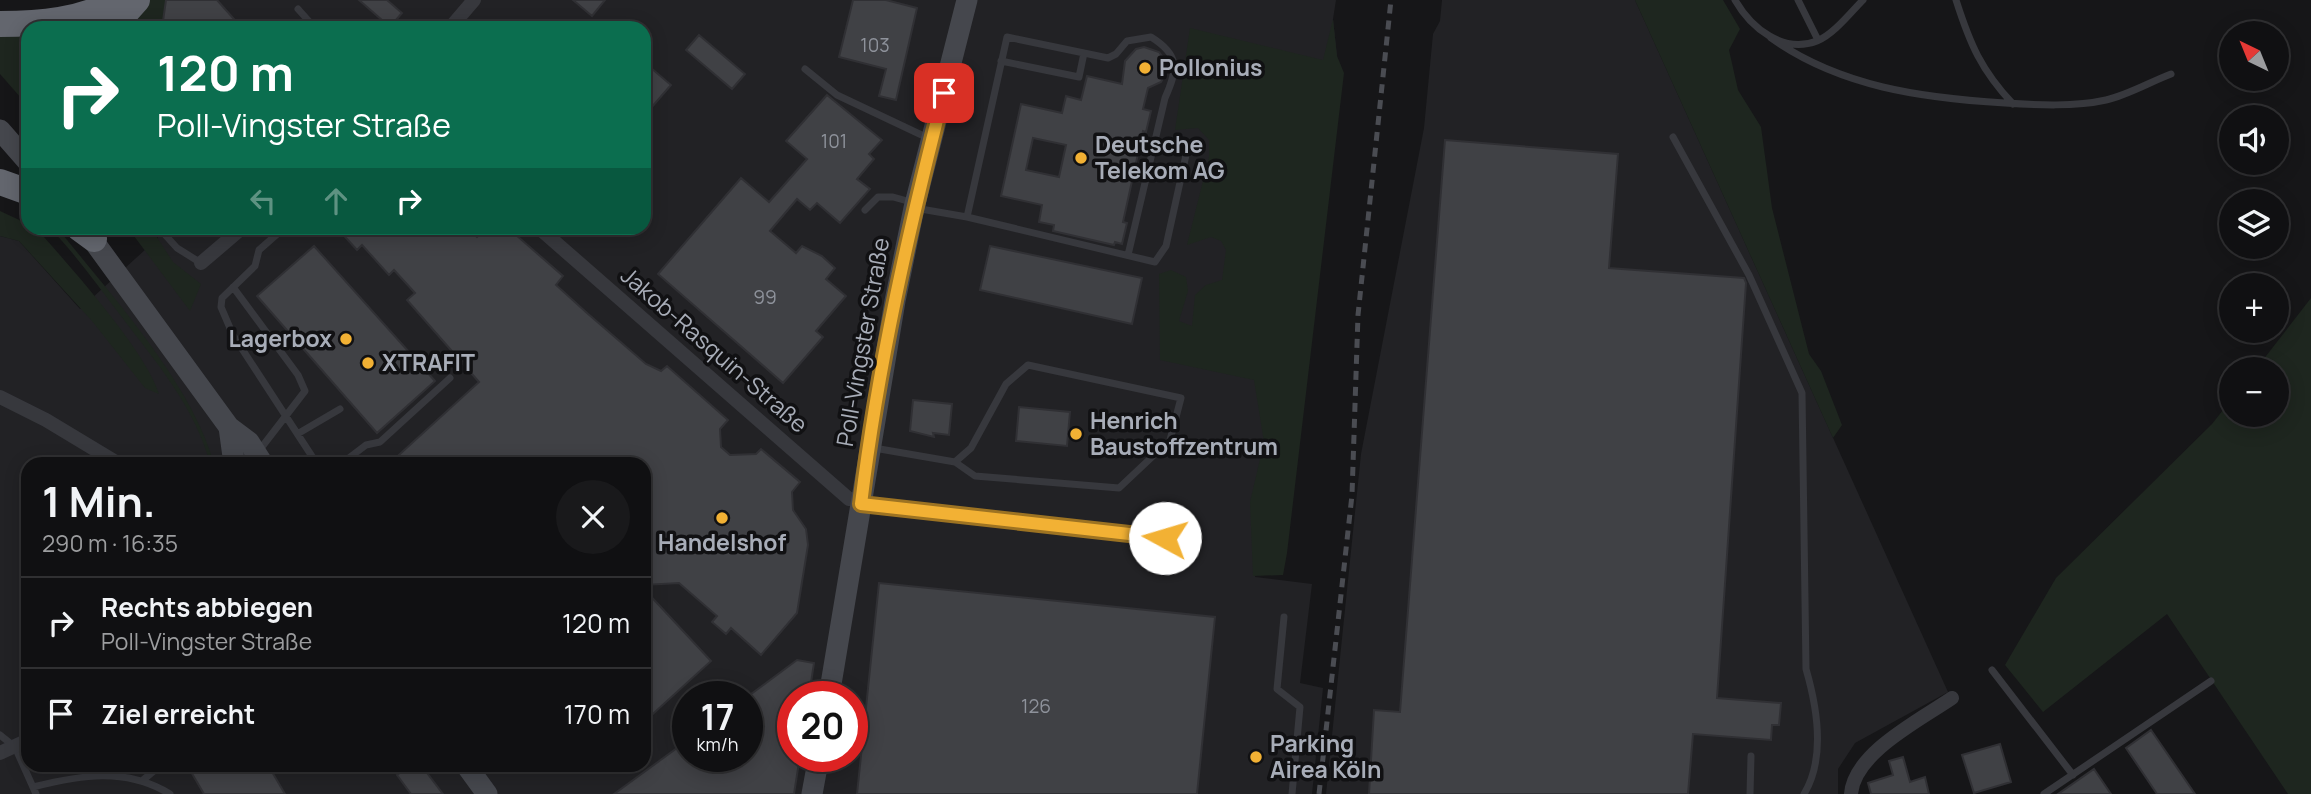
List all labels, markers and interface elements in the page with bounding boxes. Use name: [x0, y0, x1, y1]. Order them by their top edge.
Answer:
north arrow: [2219, 21, 2289, 91]
map controls: [2219, 21, 2289, 427]
house number: 103: [860, 32, 890, 58]
text: 120 m: [157, 39, 294, 106]
icon: right: [42, 49, 133, 140]
place label: Pollonius: [1159, 51, 1263, 83]
marker: Pollonius: [1137, 60, 1153, 76]
pin: [914, 63, 974, 123]
icon: arrive: [925, 74, 963, 112]
text: Poll-Vingster Straße: [157, 103, 451, 147]
button: sound: [2219, 105, 2289, 175]
house number: 101: [821, 128, 847, 154]
place label: Deutsche Telekom AG: [1095, 128, 1225, 186]
marker: Deutsche Telekom AG: [1073, 150, 1089, 166]
icon: left: [244, 182, 282, 220]
icon: ahead: [317, 182, 355, 220]
icon: right: [390, 182, 428, 220]
button: layers: [2219, 189, 2289, 259]
street label: Poll-Vingster Straße: [828, 235, 896, 449]
street label: Jakob-Rasquin-Straße: [614, 259, 815, 439]
button: +: [2219, 273, 2289, 343]
house number: 99: [753, 284, 777, 310]
place label: Lagerbox: [229, 322, 332, 354]
marker: Lagerbox: [338, 331, 354, 347]
place label: XTRAFIT: [382, 346, 475, 378]
marker: XTRAFIT: [360, 355, 376, 371]
button: −: [2219, 357, 2289, 427]
place label: Henrich Baustoffzentrum: [1090, 404, 1278, 462]
marker: Henrich Baustoffzentrum: [1068, 426, 1084, 442]
text: 1 Min.: [42, 472, 156, 530]
button: close: [556, 480, 630, 554]
position arrow: [1128, 501, 1202, 575]
marker: Handelshof: [714, 510, 730, 526]
place label: Handelshof: [658, 526, 786, 558]
text: 290 m · 16:35: [42, 527, 178, 559]
text: Rechts abbiegen: [101, 589, 313, 625]
icon: right: [42, 604, 80, 642]
text: 120 m: [562, 605, 630, 641]
text: Poll-Vingster Straße: [101, 625, 312, 657]
speed limit sign: 20: [777, 681, 868, 772]
text: 17: [700, 693, 735, 741]
house number: 126: [1021, 693, 1051, 719]
icon: arrive: [42, 695, 80, 733]
text: Ziel erreicht: [101, 696, 255, 732]
text: 170 m: [564, 696, 630, 732]
place label: Parking Airea Köln: [1270, 727, 1381, 785]
text: km/h: [697, 732, 738, 756]
marker: Parking Airea Köln: [1248, 749, 1264, 765]

